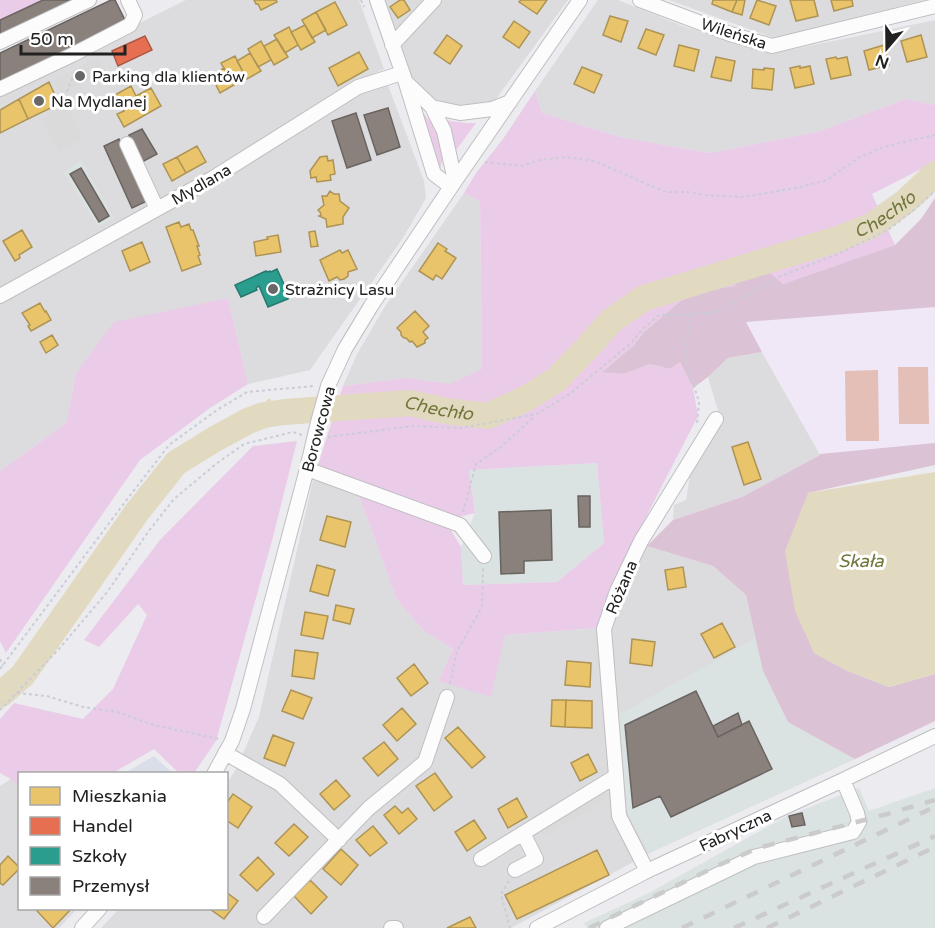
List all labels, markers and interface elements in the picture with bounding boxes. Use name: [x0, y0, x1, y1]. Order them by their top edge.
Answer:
street label: Wileńska: [698, 14, 769, 54]
scale bar: [21, 18, 124, 56]
north arrow: [857, 18, 917, 78]
text: 50 m: [30, 28, 74, 50]
text: N: [873, 50, 892, 73]
place label: Parking dla klientów: [92, 67, 245, 87]
marker: Parking dla klientów: [73, 69, 87, 83]
place label: Na Mydlanej: [51, 92, 147, 112]
marker: Na Mydlanej: [32, 94, 46, 108]
street label: Mydlana: [168, 160, 235, 210]
water label: Chechło: [851, 186, 921, 243]
place label: Strażnicy Lasu: [285, 280, 394, 300]
marker: Strażnicy Lasu: [266, 282, 280, 296]
street label: Borowcowa: [298, 384, 340, 475]
water label: Chechło: [402, 391, 475, 425]
water label: Skała: [838, 550, 885, 572]
street label: Różana: [602, 557, 642, 617]
legend: [18, 772, 228, 910]
text: Mieszkania: [72, 785, 167, 807]
street label: Fabryczna: [696, 805, 775, 856]
text: Handel: [72, 815, 133, 837]
text: Szkoły: [72, 845, 127, 867]
text: Przemysł: [72, 875, 150, 897]

